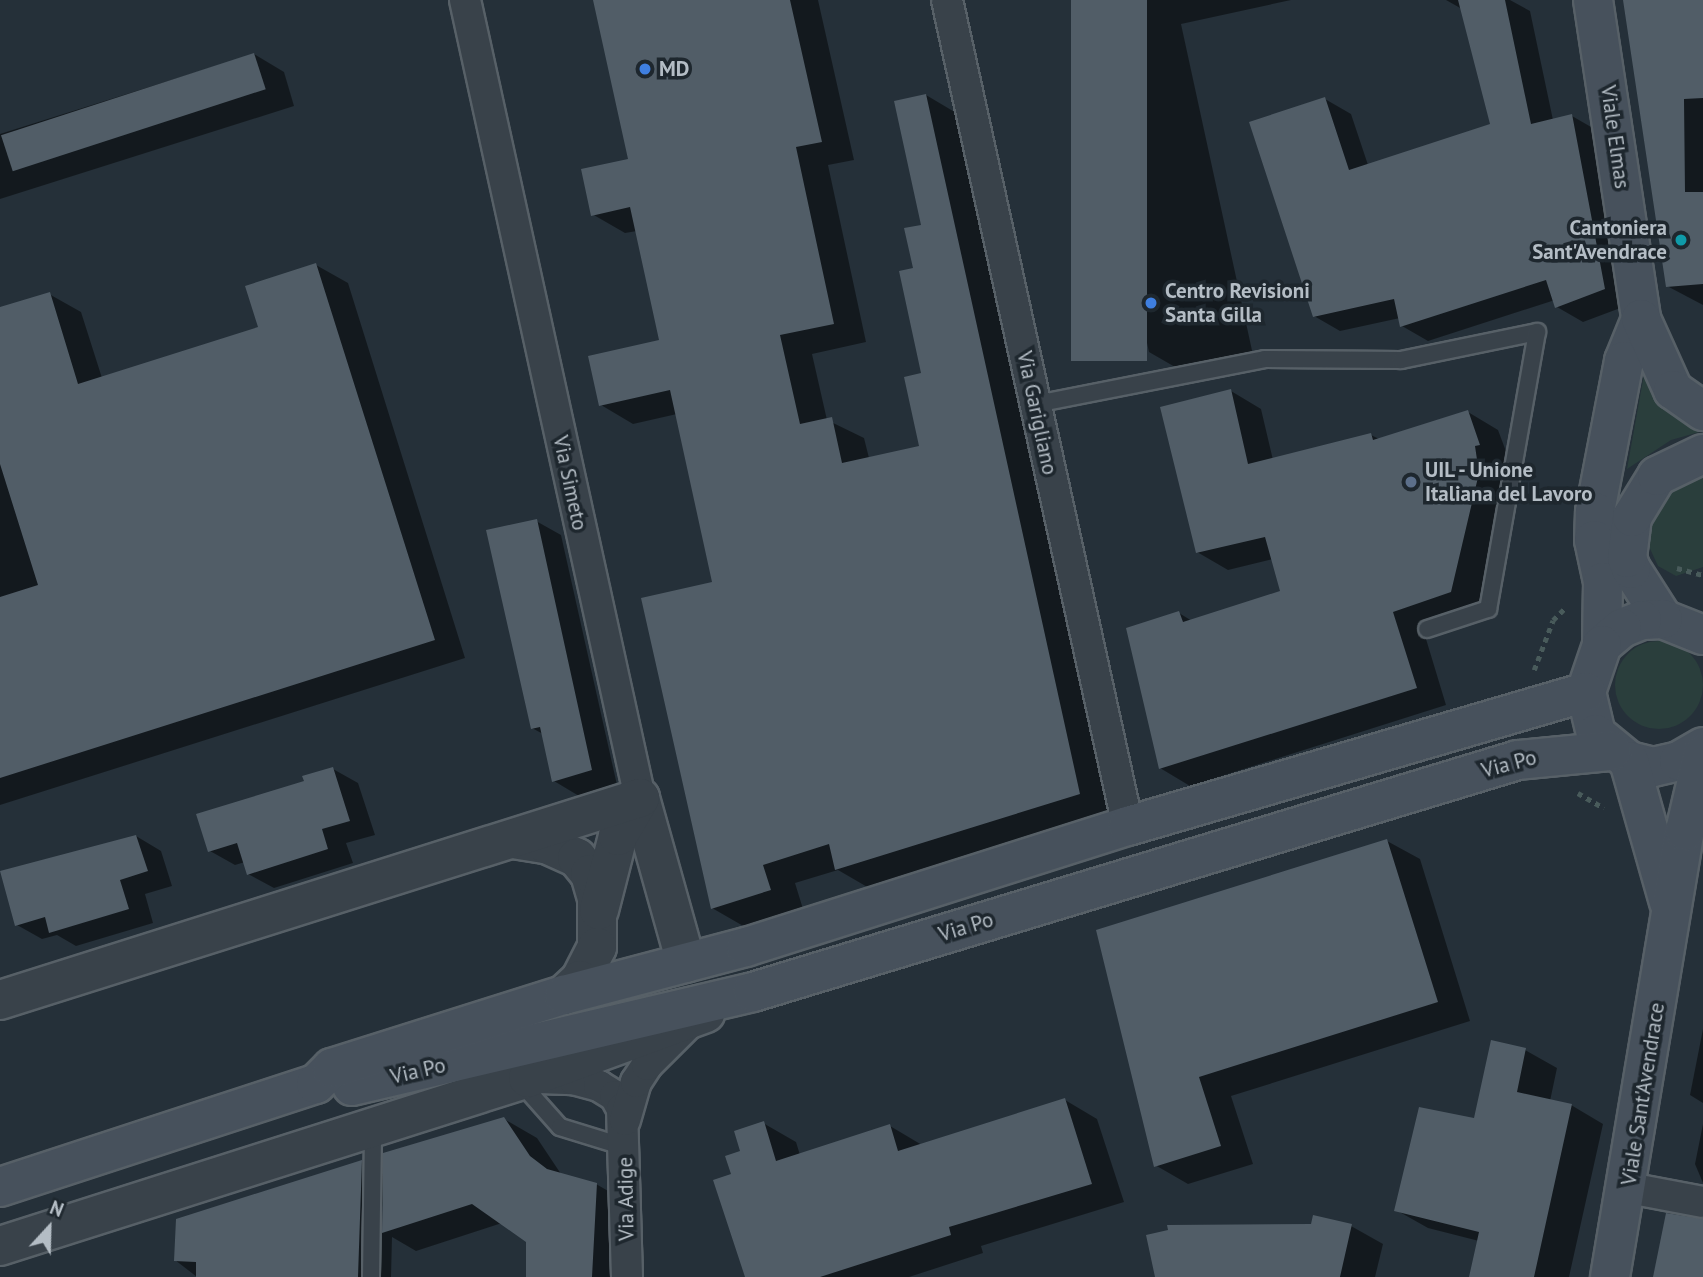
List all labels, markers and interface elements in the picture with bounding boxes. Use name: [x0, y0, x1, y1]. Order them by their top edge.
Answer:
place label: MD: [659, 56, 689, 82]
marker: MD: [637, 61, 653, 77]
street label: Viale Elmas: [1595, 84, 1635, 190]
place label: Cantoniera Sant'Avendrace: [1532, 215, 1667, 265]
marker: Cantoniera Sant'Avendrace: [1673, 232, 1689, 248]
place label: Centro Revisioni Santa Gilla: [1165, 278, 1310, 328]
marker: Centro Revisioni Santa Gilla: [1143, 295, 1159, 311]
street label: Via Garigliano: [1012, 349, 1062, 477]
street label: Via Simeto: [548, 433, 592, 533]
place label: UIL - Unione Italiana del Lavoro: [1425, 457, 1593, 507]
marker: UIL - Unione Italiana del Lavoro: [1403, 474, 1419, 490]
street label: Via Po: [1479, 745, 1539, 783]
street label: Via Po: [936, 907, 996, 947]
street label: Viale Sant'Avendrace: [1616, 1001, 1670, 1187]
street label: Via Po: [388, 1052, 448, 1090]
street label: Via Adige: [613, 1156, 639, 1242]
north arrow: [14, 1193, 84, 1263]
text: N: [47, 1195, 67, 1222]

